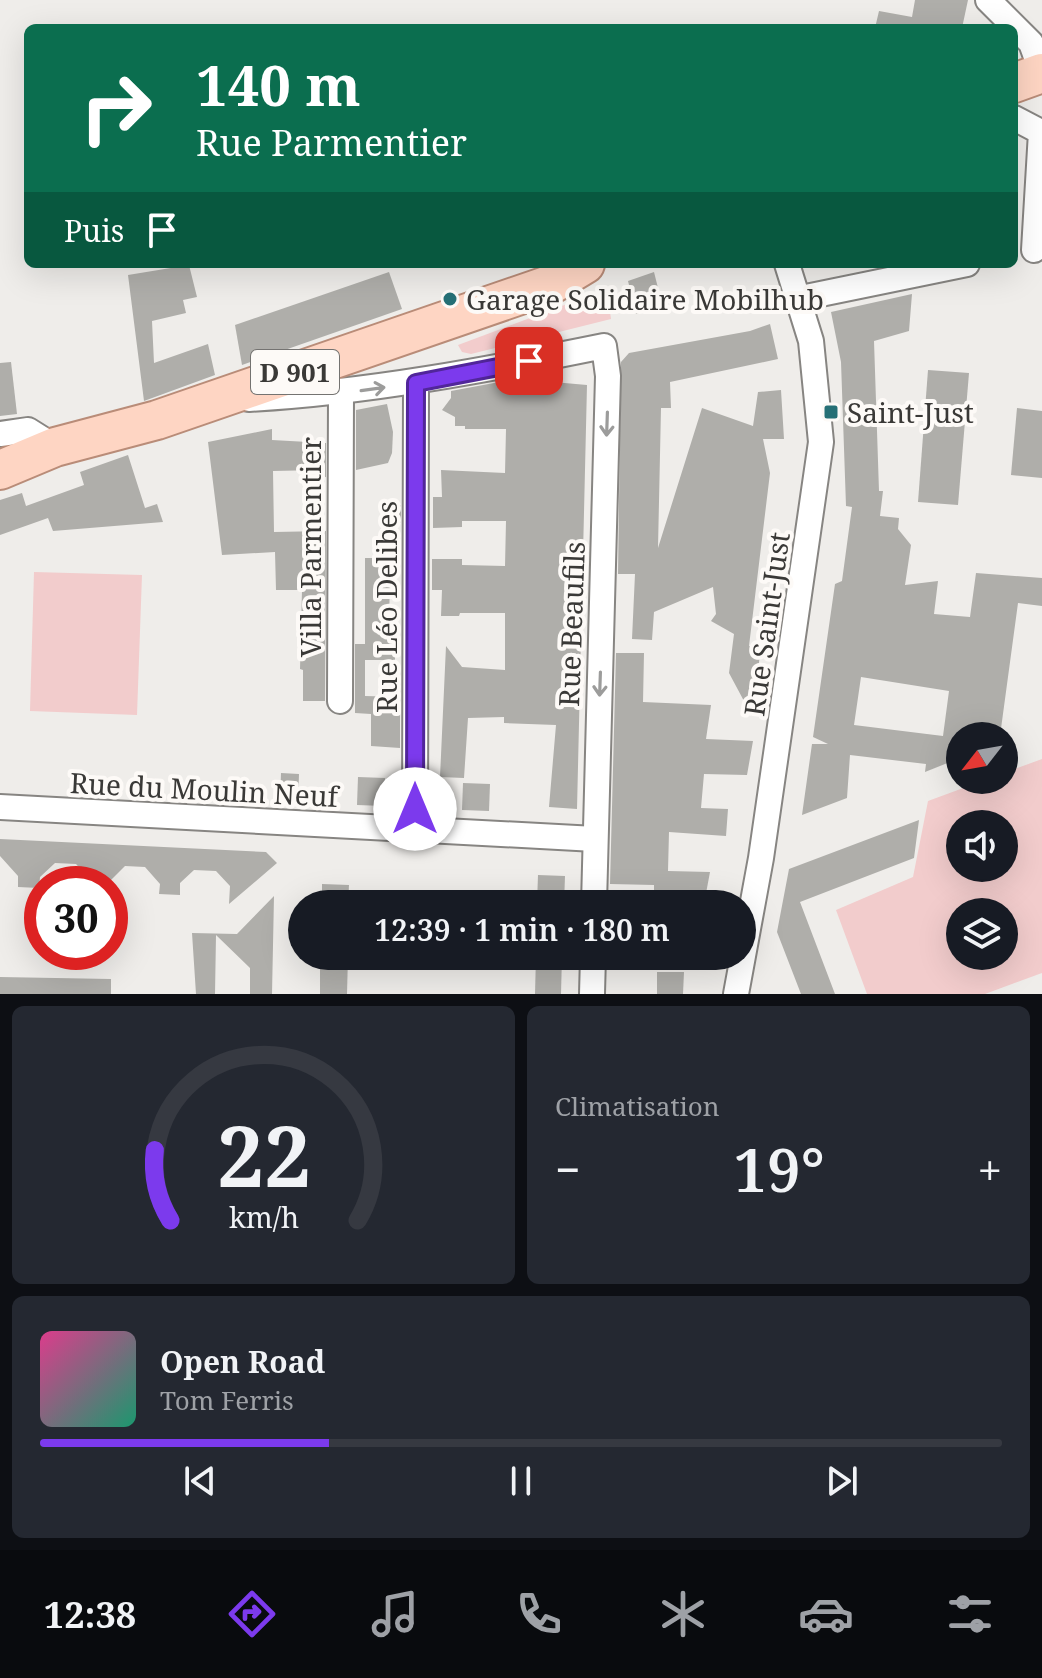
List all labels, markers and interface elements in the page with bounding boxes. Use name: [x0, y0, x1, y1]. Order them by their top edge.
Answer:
text: 140 m: [196, 46, 361, 122]
icon: right: [64, 56, 168, 160]
text: Rue Parmentier: [196, 118, 467, 167]
icon: arrive: [140, 208, 184, 252]
text: Puis: [64, 210, 124, 251]
place label: Garage Solidaire Mobilhub: [466, 280, 824, 318]
marker: Garage Solidaire Mobilhub: [441, 290, 459, 308]
pin: [495, 327, 563, 395]
icon: arrive: [507, 339, 551, 383]
road number: D 901: [251, 350, 339, 394]
one-way arrow: [359, 381, 385, 396]
place label: Saint-Just: [847, 393, 974, 431]
marker: Saint-Just: [822, 403, 840, 421]
one-way arrow: [599, 410, 614, 437]
street label: Villa Parmentier: [291, 437, 329, 657]
street label: Rue Léo Delibes: [367, 501, 405, 713]
street label: Rue Saint-Just: [734, 530, 798, 718]
street label: Rue Beaufils: [549, 541, 593, 707]
one-way arrow: [592, 670, 607, 697]
north arrow: [946, 722, 1018, 794]
map controls: [946, 722, 1018, 970]
street label: Rue du Moulin Neuf: [69, 763, 342, 815]
position arrow: [373, 767, 457, 851]
button: sound: [946, 810, 1018, 882]
speed limit sign: 30: [24, 866, 128, 970]
button: layers: [946, 898, 1018, 970]
text: 12:39 · 1 min · 180 m: [374, 909, 670, 950]
text: Climatisation: [555, 1088, 720, 1124]
text: 22: [216, 1098, 311, 1211]
text: 19°: [733, 1128, 825, 1210]
text: −: [555, 1139, 580, 1199]
text: +: [977, 1139, 1002, 1199]
text: km/h: [228, 1197, 299, 1236]
text: Open Road: [160, 1341, 325, 1382]
text: Tom Ferris: [160, 1382, 294, 1418]
icon: previous: [178, 1459, 222, 1503]
icon: pause: [499, 1459, 543, 1503]
icon: next: [820, 1459, 864, 1503]
icon: directions: [224, 1586, 280, 1642]
icon: music: [367, 1586, 423, 1642]
icon: phone: [511, 1586, 567, 1642]
icon: climate: [655, 1586, 711, 1642]
icon: car: [798, 1586, 854, 1642]
icon: filters: [942, 1586, 998, 1642]
text: 12:38: [44, 1590, 136, 1639]

